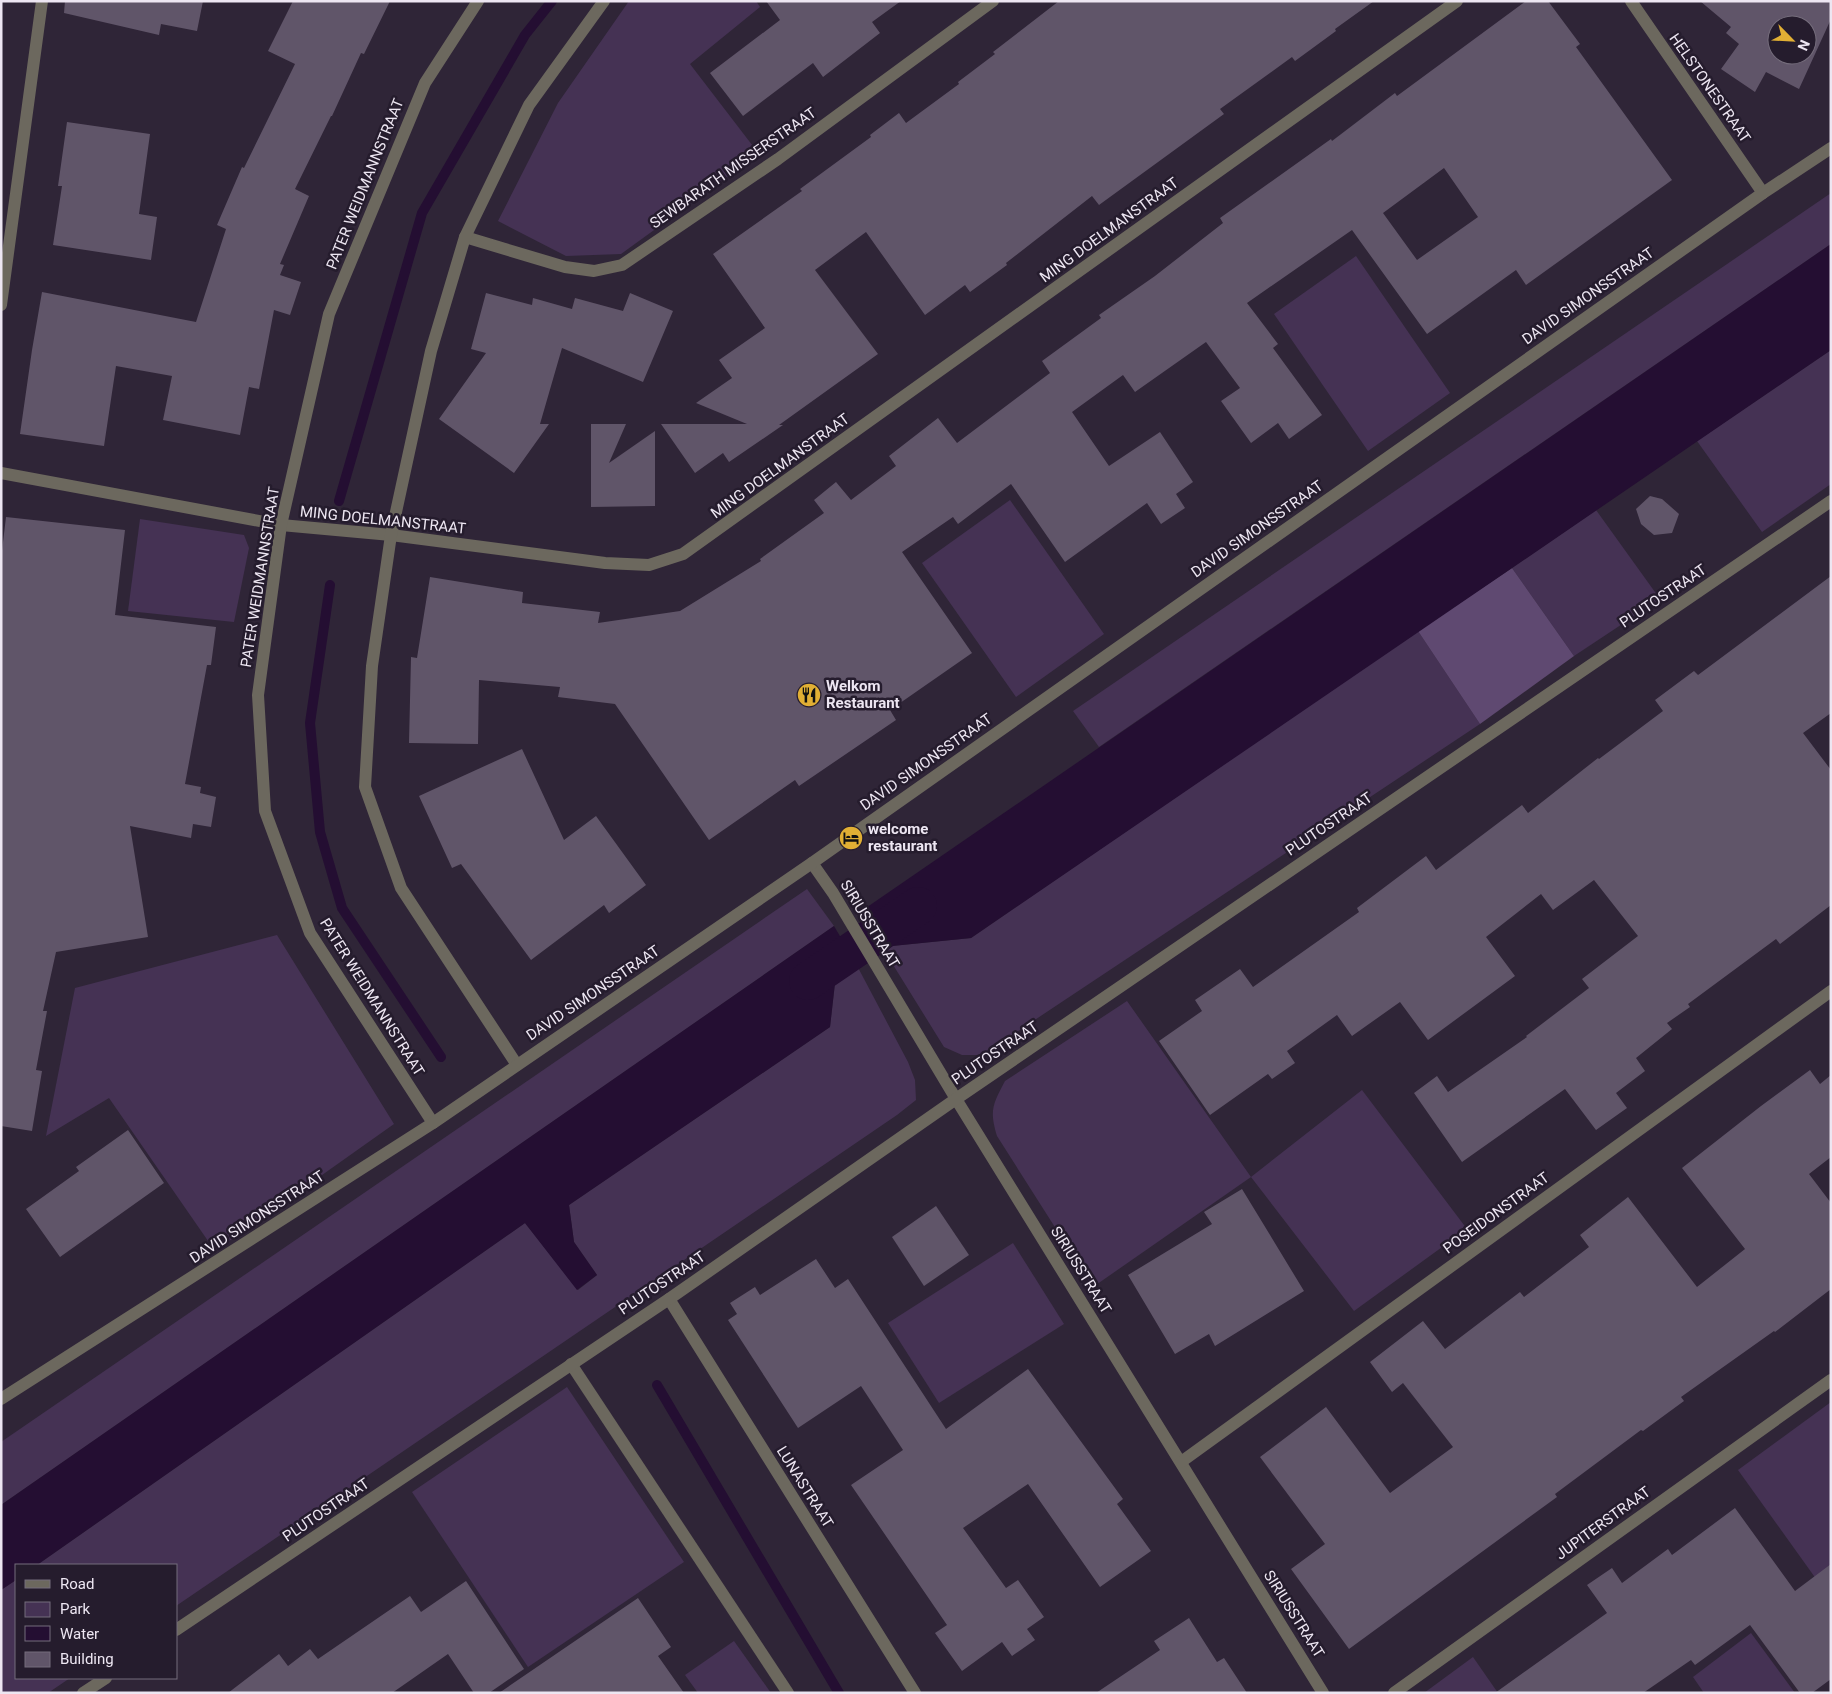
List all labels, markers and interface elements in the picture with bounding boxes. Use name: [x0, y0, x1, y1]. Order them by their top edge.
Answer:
north arrow: [1767, 15, 1817, 65]
street label: HELSTONESTRAAT: [1666, 30, 1754, 146]
text: N: [1795, 38, 1813, 53]
street label: PATER WEIDMANNSTRAAT: [322, 96, 408, 272]
street label: SEWBARATH MISSERSTRAAT: [646, 104, 820, 232]
street label: MING DOELMANSTRAAT: [1036, 174, 1182, 286]
street label: DAVID SIMONSSTRAAT: [1519, 244, 1657, 348]
street label: MING DOELMANSTRAAT: [707, 410, 853, 522]
street label: DAVID SIMONSSTRAAT: [1188, 477, 1326, 581]
street label: PATER WEIDMANNSTRAAT: [237, 485, 283, 669]
street label: MING DOELMANSTRAAT: [299, 502, 467, 538]
street label: PLUTOSTRAAT: [1616, 560, 1710, 632]
place label: Welkom Restaurant: [826, 677, 900, 712]
restaurant icon: Welkom Restaurant: [796, 682, 822, 708]
street label: DAVID SIMONSSTRAAT: [857, 710, 995, 814]
street label: PLUTOSTRAAT: [1282, 788, 1376, 860]
place label: welcome restaurant: [868, 820, 937, 855]
hotel icon: welcome restaurant: [838, 825, 864, 851]
street label: SIRIUSSTRAAT: [837, 877, 903, 971]
street label: PATER WEIDMANNSTRAAT: [316, 915, 428, 1079]
street label: DAVID SIMONSSTRAAT: [523, 942, 663, 1044]
street label: PLUTOSTRAAT: [948, 1017, 1042, 1089]
street label: DAVID SIMONSSTRAAT: [186, 1167, 328, 1267]
street label: POSEIDONSTRAAT: [1439, 1168, 1553, 1258]
street label: SIRIUSSTRAAT: [1047, 1223, 1115, 1317]
street label: PLUTOSTRAAT: [615, 1247, 709, 1319]
street label: LUNASTRAAT: [773, 1443, 837, 1531]
street label: PLUTOSTRAAT: [279, 1474, 373, 1546]
street label: JUPITERSTRAAT: [1552, 1483, 1654, 1563]
legend: [15, 1564, 178, 1679]
street label: SIRIUSSTRAAT: [1260, 1567, 1328, 1661]
text: Road: [60, 1575, 94, 1593]
text: Park: [60, 1600, 91, 1618]
text: Water: [60, 1625, 99, 1643]
text: Building: [60, 1650, 114, 1668]

